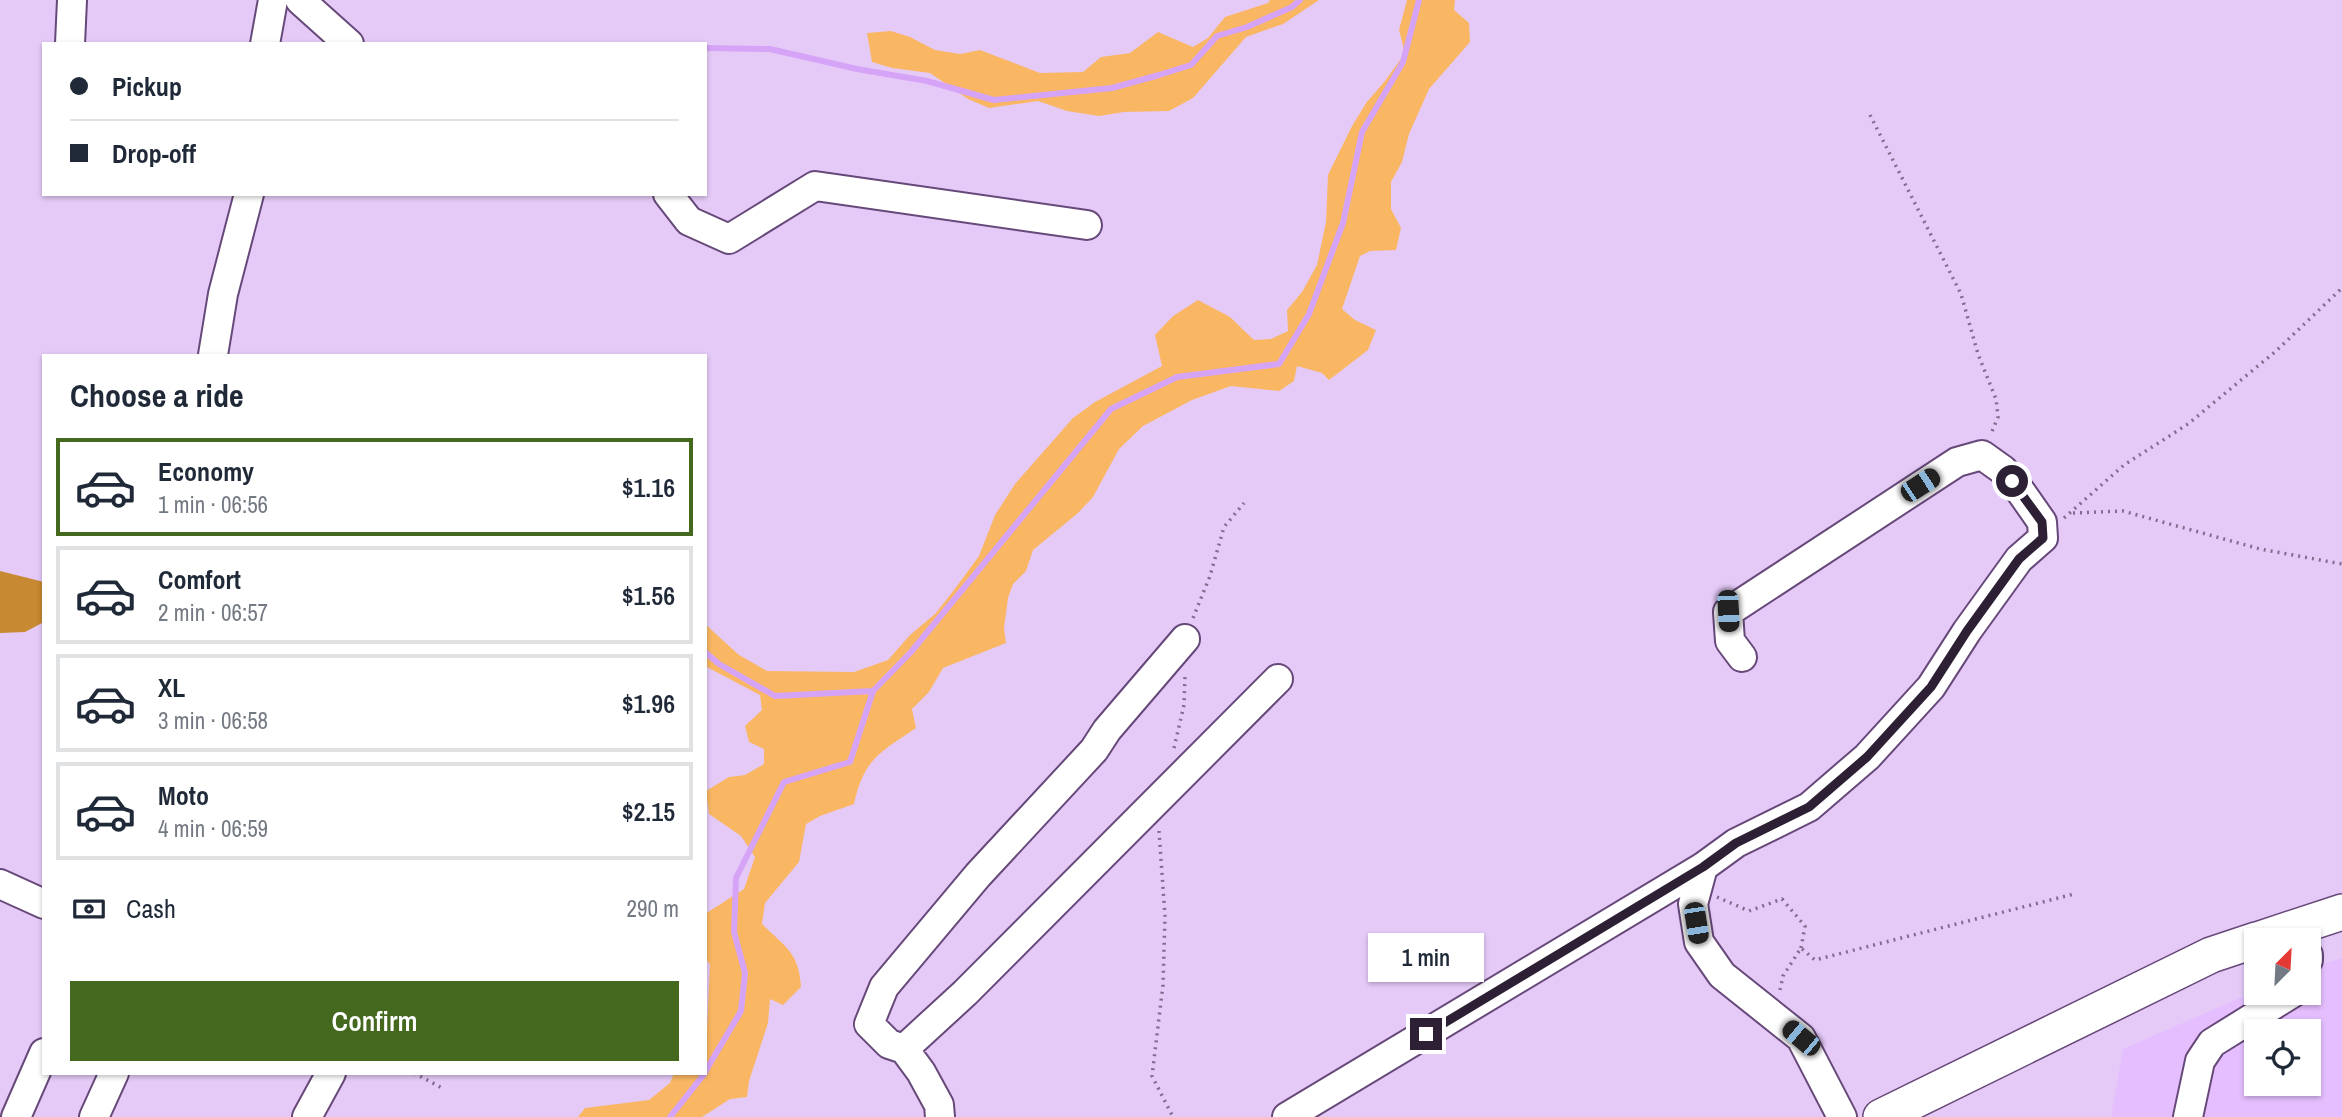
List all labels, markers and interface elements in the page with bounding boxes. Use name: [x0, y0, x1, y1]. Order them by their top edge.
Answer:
text: Pickup: [112, 69, 182, 104]
text: Drop-off: [112, 136, 196, 171]
text: Choose a ride: [70, 374, 244, 417]
text: Economy: [158, 454, 254, 489]
icon: car: [74, 456, 137, 519]
car: [1897, 465, 1944, 505]
route start: [1996, 465, 2028, 497]
text: $1.16: [622, 470, 675, 505]
text: 1 min · 06:56: [158, 489, 268, 520]
text: Comfort: [158, 562, 241, 597]
icon: car: [74, 564, 137, 627]
text: $1.56: [622, 578, 675, 613]
car: [1717, 589, 1740, 633]
text: 2 min · 06:57: [158, 597, 268, 628]
text: XL: [158, 670, 185, 705]
icon: car: [74, 672, 137, 735]
text: $1.96: [622, 686, 675, 721]
text: 3 min · 06:58: [158, 705, 268, 736]
text: Moto: [158, 778, 209, 813]
icon: car: [74, 780, 137, 843]
text: $2.15: [622, 794, 675, 829]
text: 4 min · 06:59: [158, 813, 268, 844]
icon: cash: [70, 890, 108, 928]
text: Cash: [126, 891, 176, 926]
text: 290 m: [627, 893, 679, 924]
car: [1683, 901, 1710, 945]
north arrow: [2244, 928, 2320, 1004]
map controls: [2244, 928, 2321, 1096]
callout: 1 min: [1368, 932, 1484, 982]
text: 1 min: [1402, 942, 1450, 973]
button: Confirm: [70, 981, 679, 1061]
car: [1779, 1016, 1824, 1060]
route end: [1410, 1018, 1442, 1050]
button: locate: [2244, 1019, 2321, 1096]

